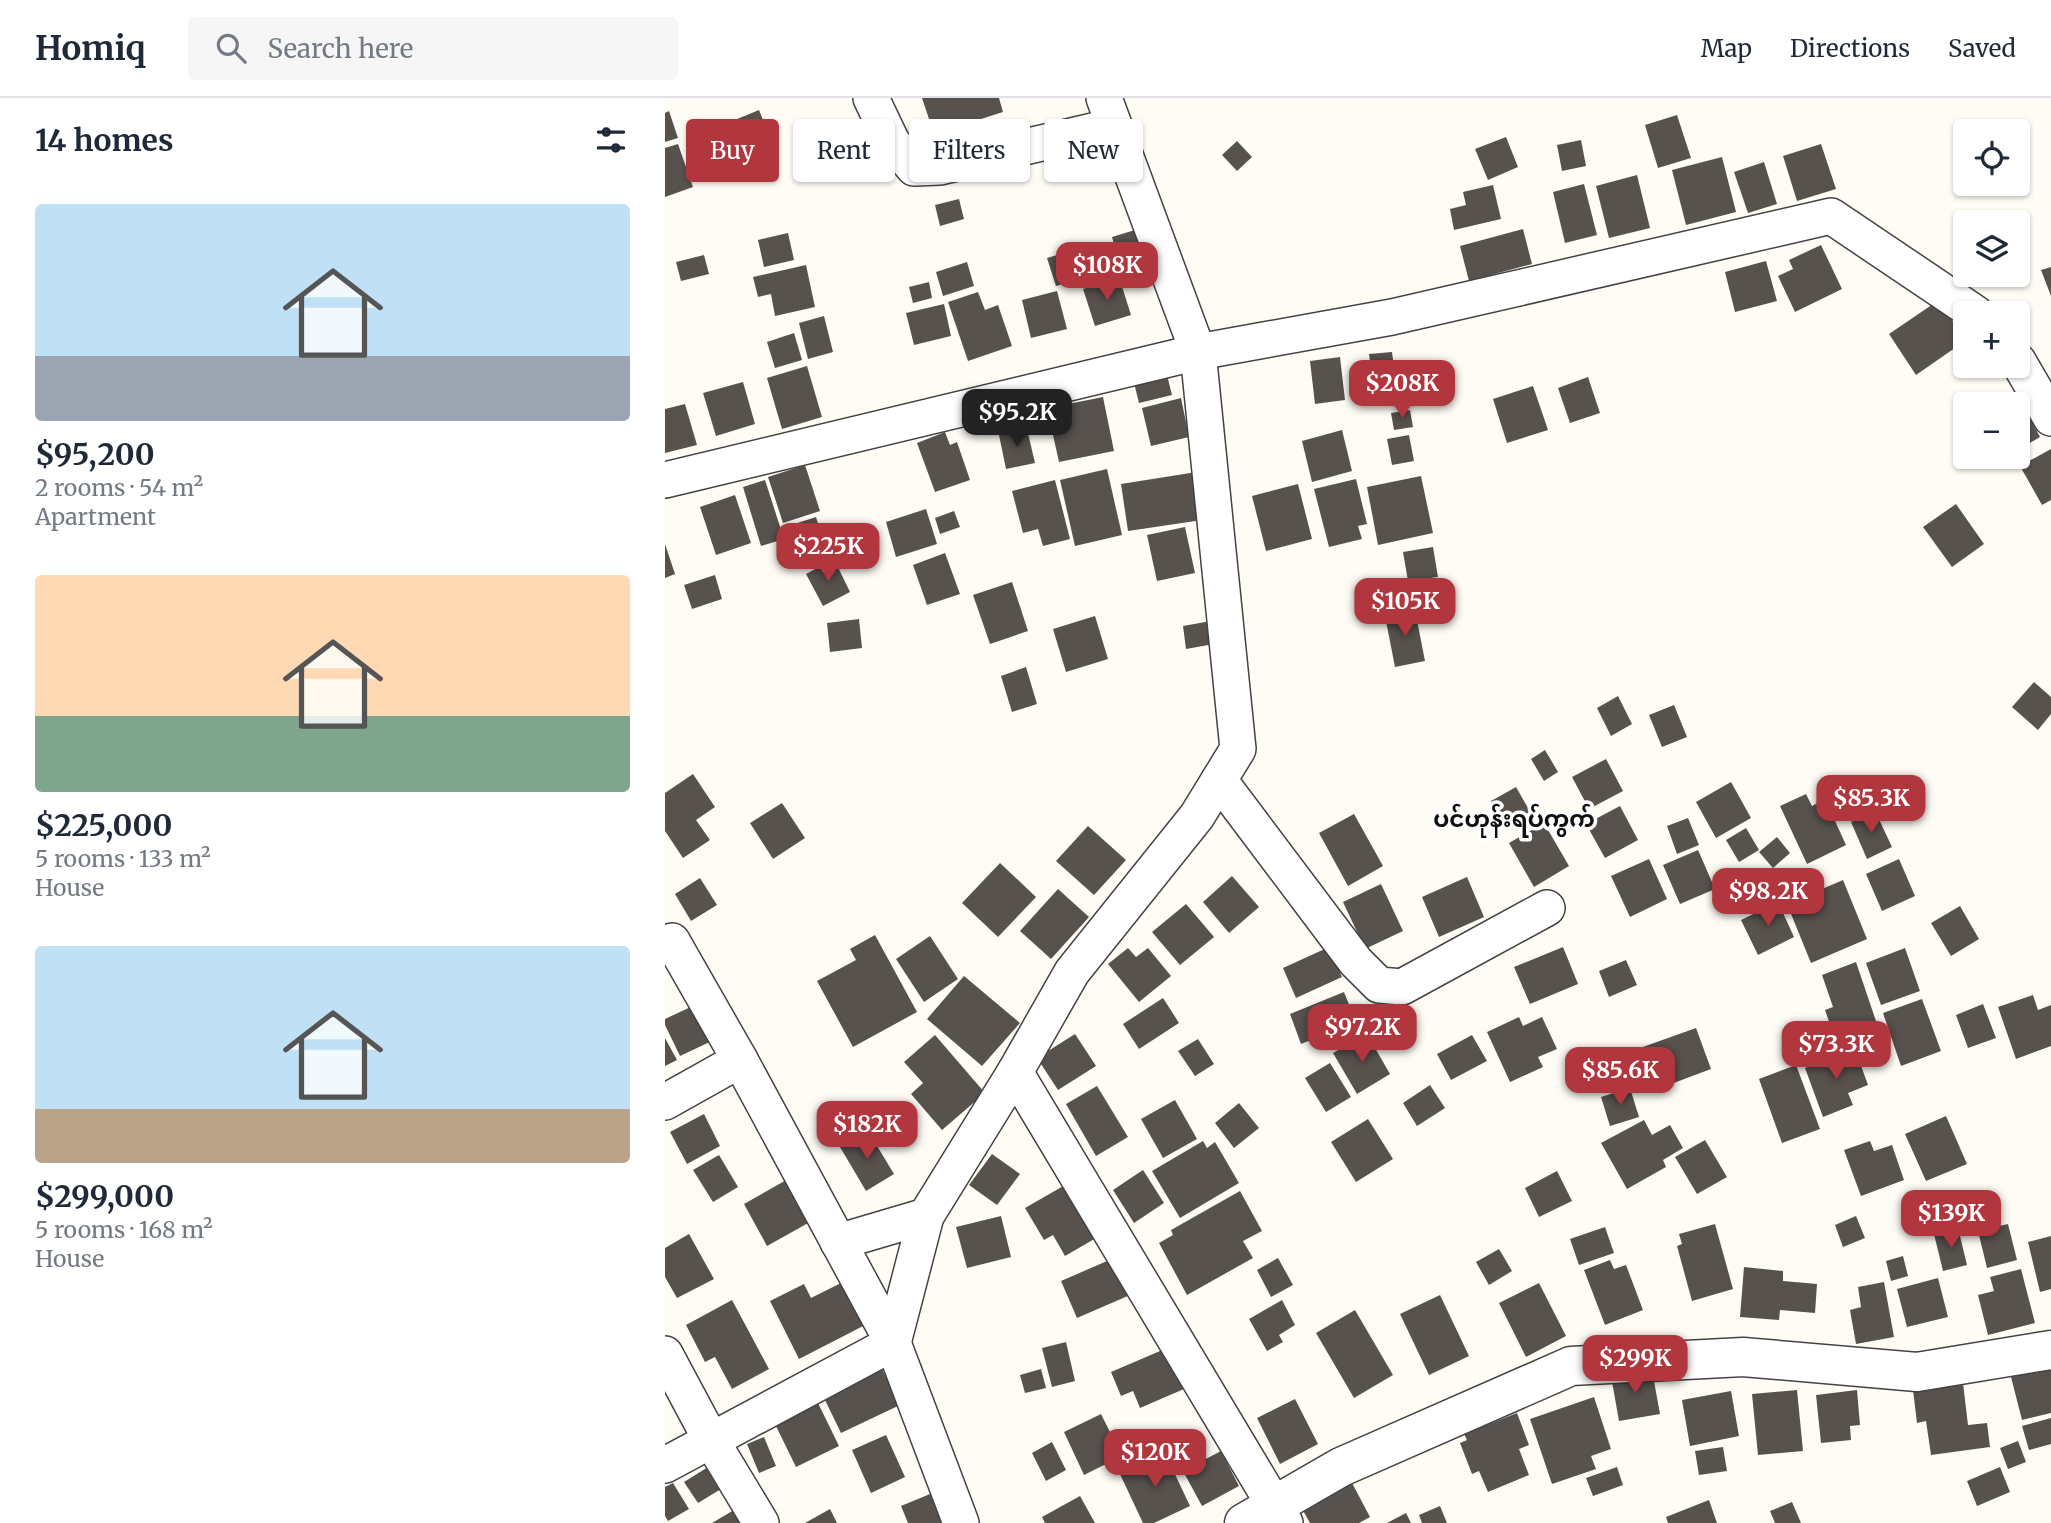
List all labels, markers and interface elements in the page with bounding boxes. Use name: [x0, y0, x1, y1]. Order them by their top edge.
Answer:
search box: [188, 17, 678, 80]
text: Homiq: [35, 28, 146, 69]
icon: search: [212, 29, 250, 67]
text: Search here: [268, 32, 413, 65]
text: Map: [1701, 33, 1752, 64]
text: Directions: [1790, 33, 1910, 64]
text: Saved: [1948, 33, 2016, 64]
chip: Buy: [686, 119, 779, 182]
chip: Rent: [793, 119, 895, 182]
chip: Filters: [909, 119, 1030, 182]
chip: New: [1044, 119, 1143, 182]
map controls: [1953, 119, 2030, 469]
button: locate: [1953, 119, 2030, 196]
text: 14 homes: [35, 121, 173, 159]
icon: filters: [592, 121, 630, 159]
button: layers: [1953, 210, 2030, 287]
pin: $108K: [1058, 242, 1156, 302]
icon: home: [270, 250, 396, 376]
text: $108K: [1072, 250, 1142, 279]
button: +: [1953, 301, 2030, 378]
pin: $208K: [1353, 360, 1451, 420]
text: $208K: [1365, 368, 1439, 397]
pin: $95.2K: [960, 390, 1074, 449]
button: −: [1953, 392, 2030, 469]
text: $95.2K: [978, 397, 1056, 426]
text: $95,200: [35, 435, 155, 473]
text: 2 rooms · 54 m²: [35, 473, 203, 502]
text: Apartment: [35, 502, 156, 531]
pin: $225K: [779, 524, 877, 583]
text: $225K: [792, 531, 864, 560]
pin: $105K: [1356, 578, 1454, 638]
text: $105K: [1370, 586, 1440, 615]
icon: home: [270, 621, 396, 747]
pin: $85.3K: [1814, 776, 1928, 835]
text: $85.3K: [1832, 783, 1910, 812]
district label: ပင်ဟုန်းရပ်ကွက်: [1433, 803, 1595, 838]
text: $225,000: [35, 806, 172, 844]
text: 5 rooms · 133 m²: [35, 844, 211, 873]
pin: $98.2K: [1711, 868, 1825, 928]
text: House: [35, 873, 104, 902]
text: $98.2K: [1728, 876, 1808, 905]
icon: home: [270, 992, 396, 1118]
pin: $97.2K: [1305, 1004, 1419, 1064]
text: $97.2K: [1324, 1012, 1400, 1041]
pin: $73.3K: [1779, 1021, 1893, 1081]
text: $73.3K: [1798, 1029, 1874, 1058]
pin: $85.6K: [1563, 1048, 1677, 1107]
text: $85.6K: [1581, 1055, 1659, 1084]
pin: $182K: [818, 1102, 916, 1161]
text: $182K: [833, 1109, 901, 1138]
text: $299,000: [35, 1177, 174, 1215]
pin: $139K: [1902, 1190, 2000, 1250]
text: $139K: [1917, 1198, 1985, 1227]
text: 5 rooms · 168 m²: [35, 1215, 213, 1244]
text: House: [35, 1244, 104, 1273]
pin: $299K: [1586, 1336, 1684, 1395]
text: $299K: [1599, 1343, 1671, 1372]
pin: $120K: [1106, 1430, 1204, 1489]
text: $120K: [1120, 1437, 1190, 1466]

